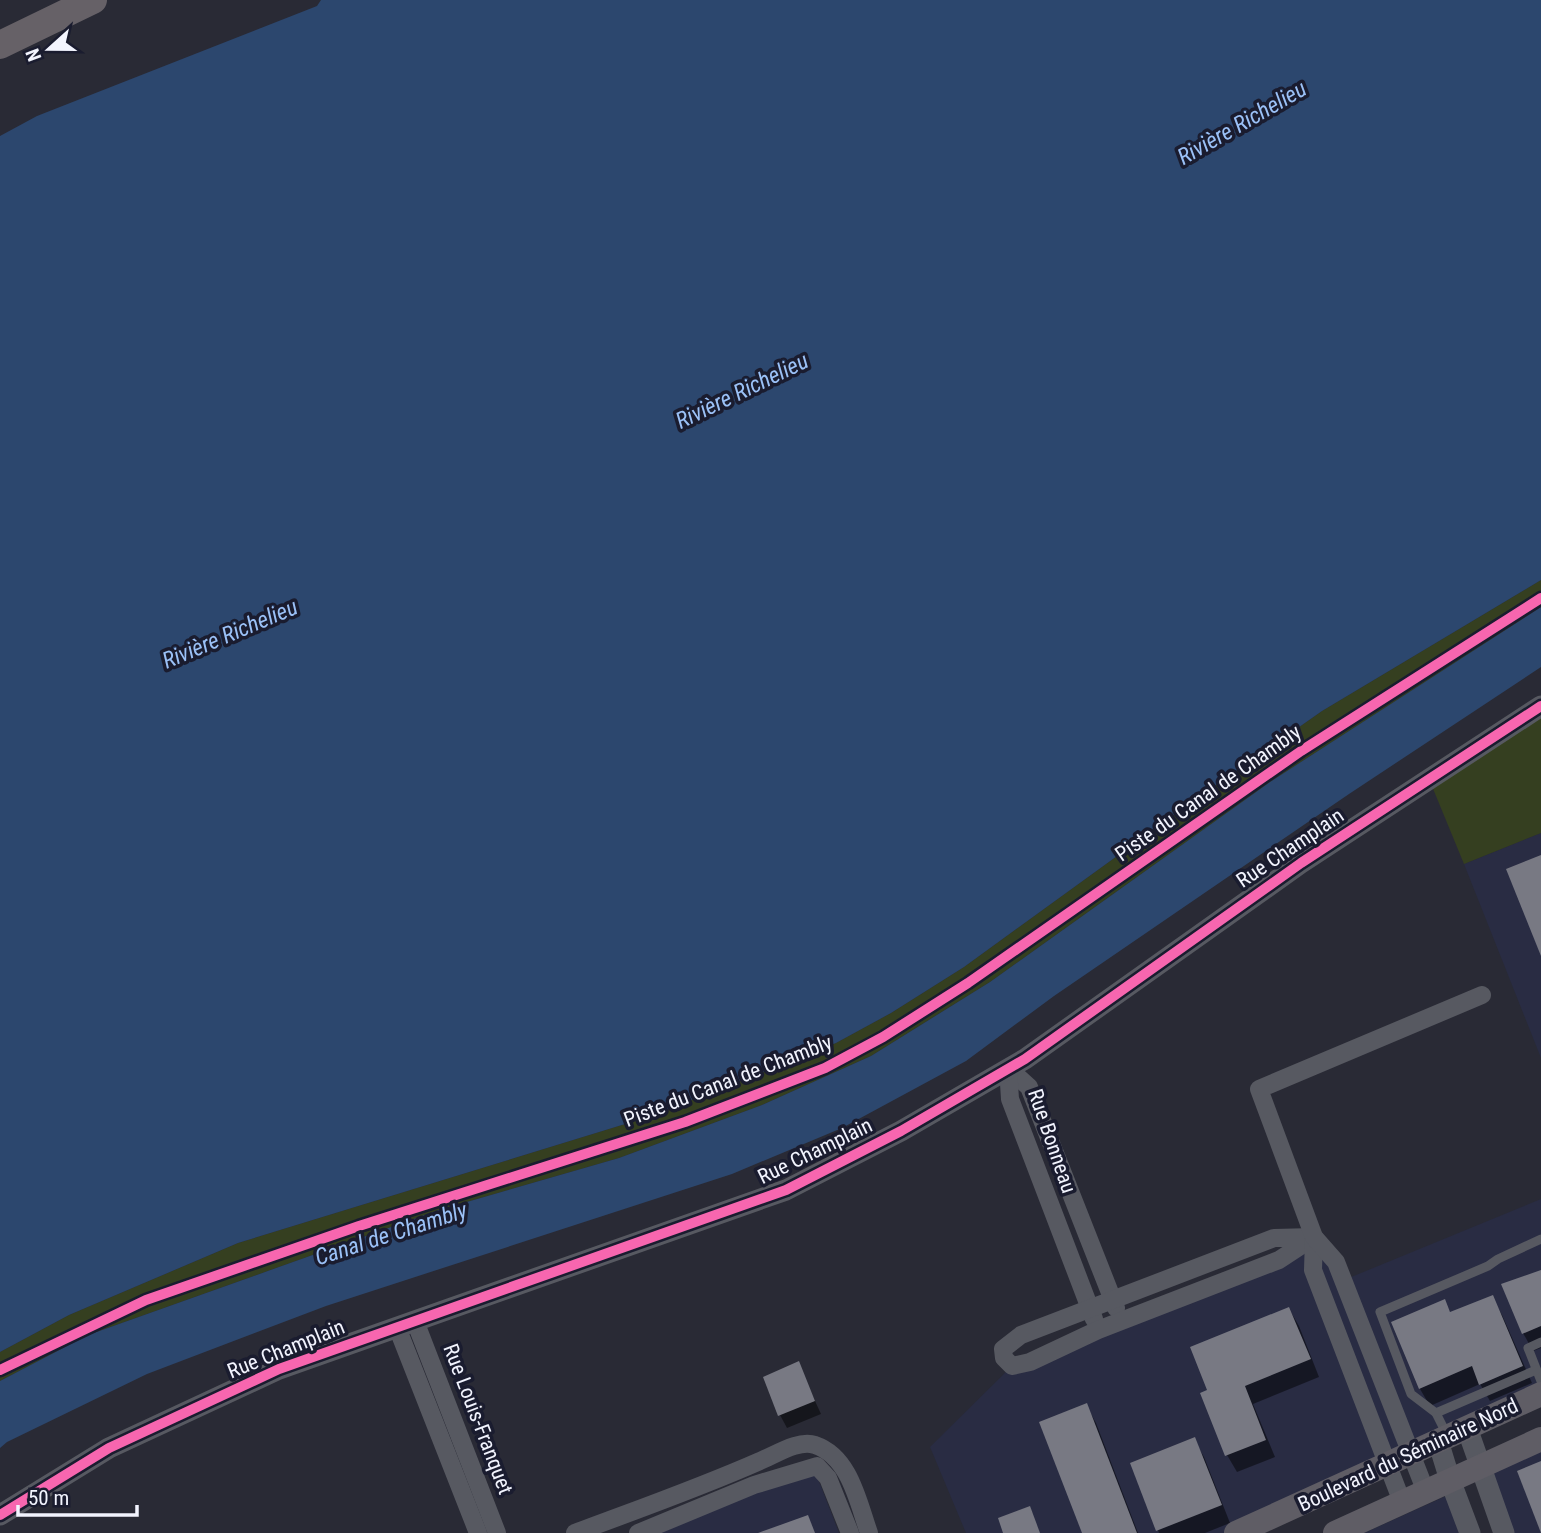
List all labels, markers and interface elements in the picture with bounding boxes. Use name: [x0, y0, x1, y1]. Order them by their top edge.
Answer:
north arrow: [14, 14, 84, 84]
text: N: [21, 45, 46, 64]
water label: Rivière Richelieu: [1173, 75, 1311, 171]
water label: Rivière Richelieu: [671, 347, 813, 435]
water label: Rivière Richelieu: [158, 593, 302, 675]
street label: Piste du Canal de Chambly: [1111, 720, 1306, 866]
street label: Rue Champlain: [1232, 803, 1348, 893]
street label: Piste du Canal de Chambly: [621, 1030, 836, 1132]
street label: Rue Bonneau: [1023, 1086, 1081, 1196]
street label: Rue Champlain: [754, 1113, 876, 1189]
water label: Canal de Chambly: [312, 1196, 471, 1271]
street label: Rue Champlain: [224, 1315, 348, 1383]
street label: Rue Louis-Franquet: [438, 1340, 518, 1498]
street label: Boulevard du Séminaire Nord: [1294, 1393, 1522, 1517]
scale bar: [18, 1474, 136, 1518]
text: 50 m: [28, 1486, 69, 1510]

